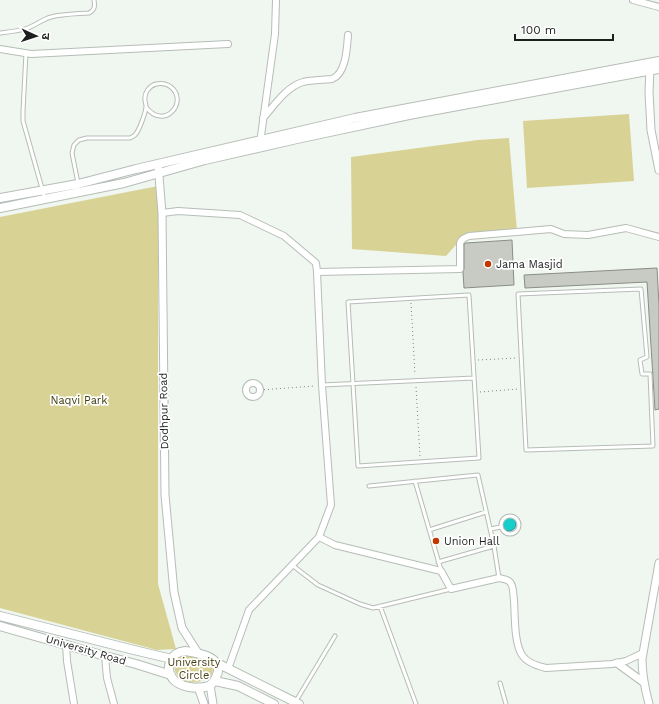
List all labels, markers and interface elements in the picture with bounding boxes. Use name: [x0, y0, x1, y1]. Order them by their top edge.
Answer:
north arrow: [16, 16, 56, 56]
scale bar: [515, 16, 613, 42]
text: 100 m: [521, 23, 556, 37]
text: उ: [39, 33, 52, 41]
place label: Jama Masjid: [496, 258, 563, 271]
marker: Jama Masjid: [483, 259, 493, 269]
street label: Dodhpur Road: [157, 373, 171, 449]
park label: Naqvi Park: [50, 394, 108, 407]
place label: Union Hall: [444, 535, 500, 548]
marker: Union Hall: [431, 536, 441, 546]
street label: University Road: [44, 632, 128, 668]
park label: University Circle: [168, 656, 221, 682]

